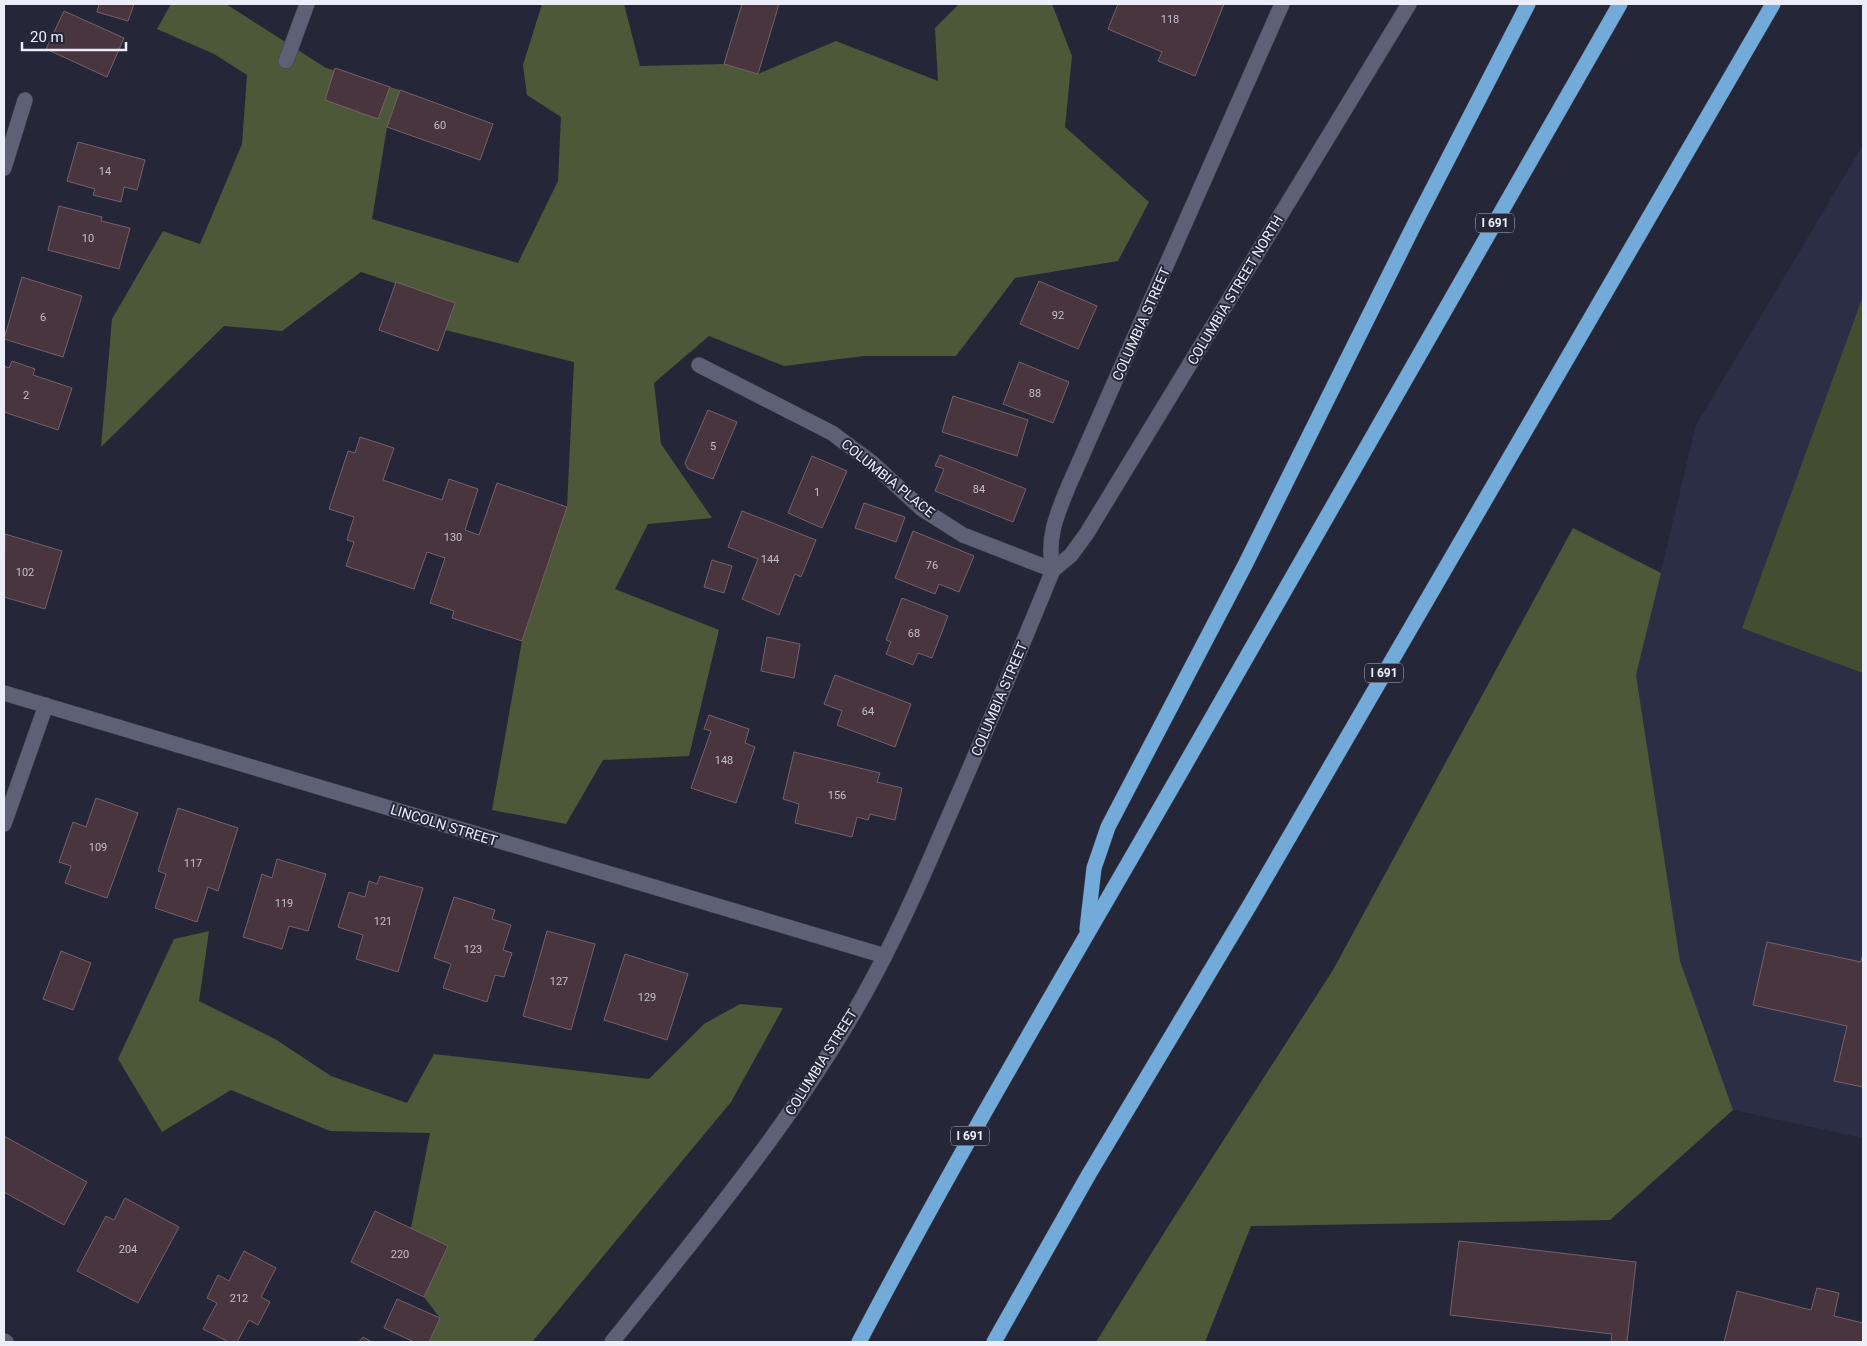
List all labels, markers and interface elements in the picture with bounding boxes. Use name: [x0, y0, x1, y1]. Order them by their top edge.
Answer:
house number: 118: [1161, 13, 1179, 26]
scale bar: [22, 20, 126, 52]
text: 20 m: [30, 28, 64, 46]
house number: 60: [434, 119, 446, 132]
house number: 14: [99, 165, 111, 178]
street label: COLUMBIA STREET NORTH: [1184, 212, 1286, 368]
road number: I 691: [1476, 214, 1514, 232]
house number: 10: [82, 232, 94, 245]
street label: COLUMBIA STREET: [1109, 264, 1173, 383]
house number: 92: [1052, 309, 1064, 322]
house number: 6: [40, 311, 46, 324]
house number: 88: [1029, 387, 1041, 400]
house number: 2: [23, 389, 29, 402]
street label: COLUMBIA PLACE: [838, 436, 938, 520]
house number: 5: [710, 440, 716, 453]
house number: 84: [973, 483, 985, 496]
house number: 1: [814, 486, 820, 499]
house number: 130: [444, 531, 462, 544]
house number: 144: [761, 553, 779, 566]
house number: 76: [926, 559, 938, 572]
house number: 102: [16, 566, 34, 579]
house number: 68: [908, 627, 920, 640]
street label: COLUMBIA STREET: [968, 639, 1030, 758]
road number: I 691: [1365, 664, 1403, 682]
house number: 64: [862, 705, 874, 718]
house number: 148: [715, 754, 733, 767]
house number: 156: [828, 789, 846, 802]
street label: LINCOLN STREET: [389, 801, 500, 849]
house number: 109: [89, 841, 107, 854]
house number: 117: [184, 857, 202, 870]
house number: 119: [275, 897, 293, 910]
house number: 121: [374, 915, 392, 928]
house number: 123: [464, 943, 482, 956]
house number: 127: [550, 975, 568, 988]
house number: 129: [638, 991, 656, 1004]
street label: COLUMBIA STREET: [782, 1005, 860, 1118]
road number: I 691: [951, 1126, 989, 1146]
house number: 204: [119, 1243, 137, 1256]
house number: 220: [391, 1248, 409, 1261]
house number: 212: [230, 1292, 248, 1305]

